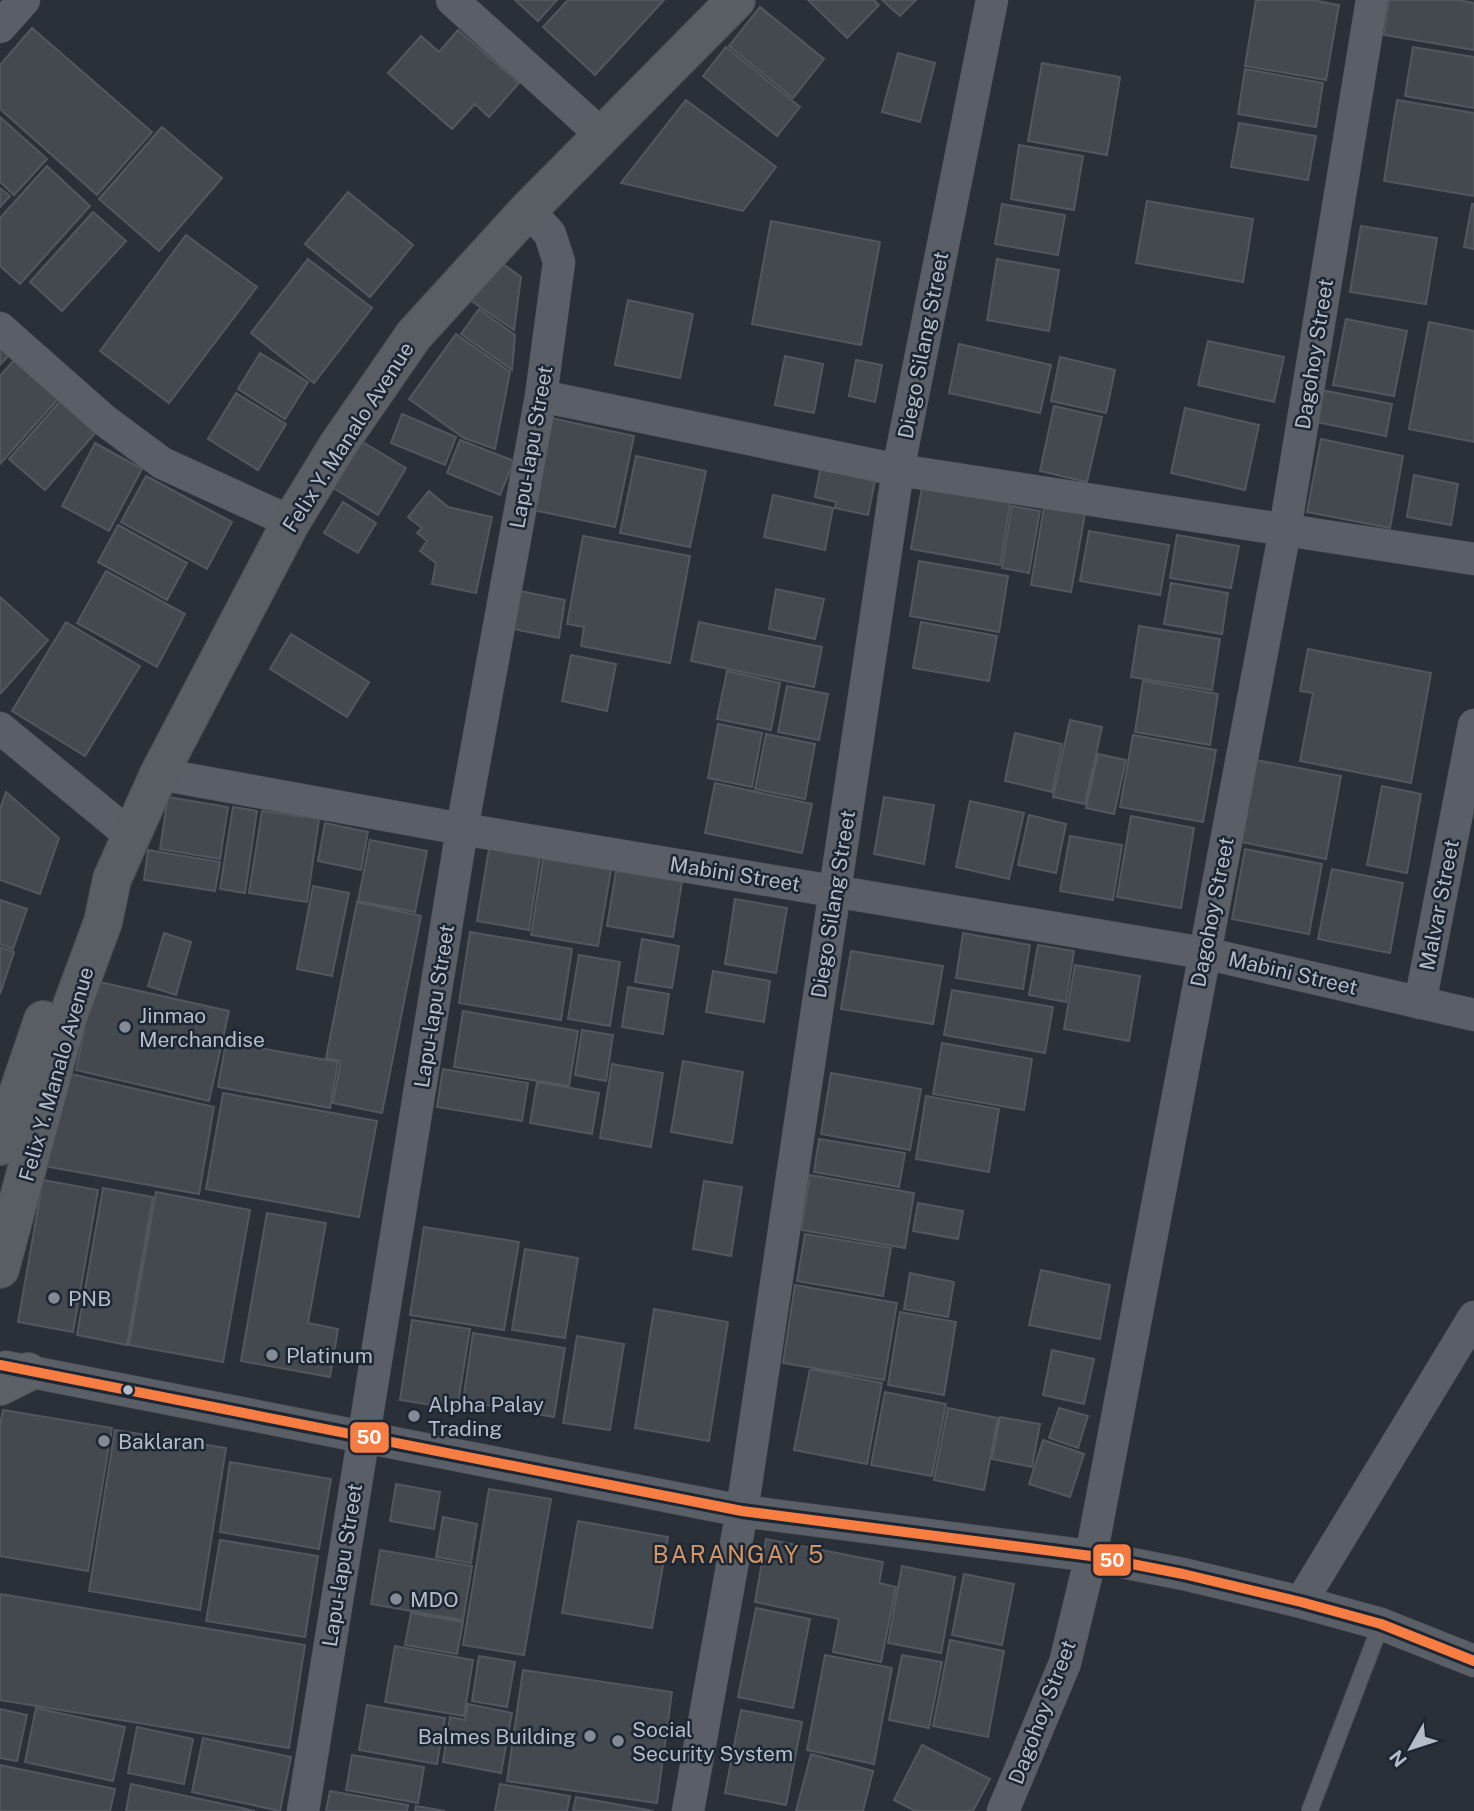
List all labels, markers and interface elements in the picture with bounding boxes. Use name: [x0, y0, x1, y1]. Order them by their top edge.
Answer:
street label: Diego Silang Street: [893, 249, 953, 441]
street label: Dagohoy Street: [1290, 277, 1338, 431]
street label: Felix Y. Manalo Avenue: [277, 337, 419, 537]
street label: Lapu-lapu Street: [504, 364, 558, 530]
street label: Diego Silang Street: [806, 808, 860, 1000]
street label: Dagohoy Street: [1185, 835, 1239, 989]
street label: Malvar Street: [1414, 837, 1464, 973]
street label: Mabini Street: [668, 851, 802, 897]
street label: Lapu-lapu Street: [409, 923, 459, 1089]
street label: Mabini Street: [1226, 946, 1360, 1000]
street label: Felix Y. Manalo Avenue: [13, 964, 99, 1184]
place label: Jinmao Merchandise: [139, 1003, 265, 1052]
marker: Jinmao Merchandise: [117, 1019, 133, 1035]
place label: PNB: [68, 1286, 111, 1311]
marker: PNB: [46, 1290, 62, 1306]
place label: Platinum: [286, 1343, 373, 1368]
marker: Platinum: [264, 1347, 280, 1363]
unlabelled marker: [121, 1383, 135, 1397]
place label: Alpha Palay Trading: [428, 1392, 544, 1441]
marker: Alpha Palay Trading: [406, 1408, 422, 1424]
line badge: 50: [349, 1421, 390, 1454]
text: 50: [356, 1426, 382, 1448]
place label: Baklaran: [118, 1429, 205, 1454]
marker: Baklaran: [96, 1433, 112, 1449]
street label: Lapu-lapu Street: [317, 1482, 367, 1648]
district label: BARANGAY 5: [653, 1540, 825, 1568]
line badge: 50: [1092, 1543, 1132, 1577]
text: 50: [1099, 1549, 1125, 1571]
place label: MDO: [410, 1587, 459, 1612]
marker: MDO: [388, 1591, 404, 1607]
street label: Dagohoy Street: [1003, 1636, 1081, 1788]
north arrow: [1376, 1713, 1446, 1783]
place label: Social Security System: [632, 1717, 793, 1766]
place label: Balmes Building: [418, 1724, 576, 1749]
marker: Balmes Building: [582, 1728, 598, 1744]
marker: Social Security System: [610, 1733, 626, 1749]
text: N: [1385, 1746, 1411, 1771]

